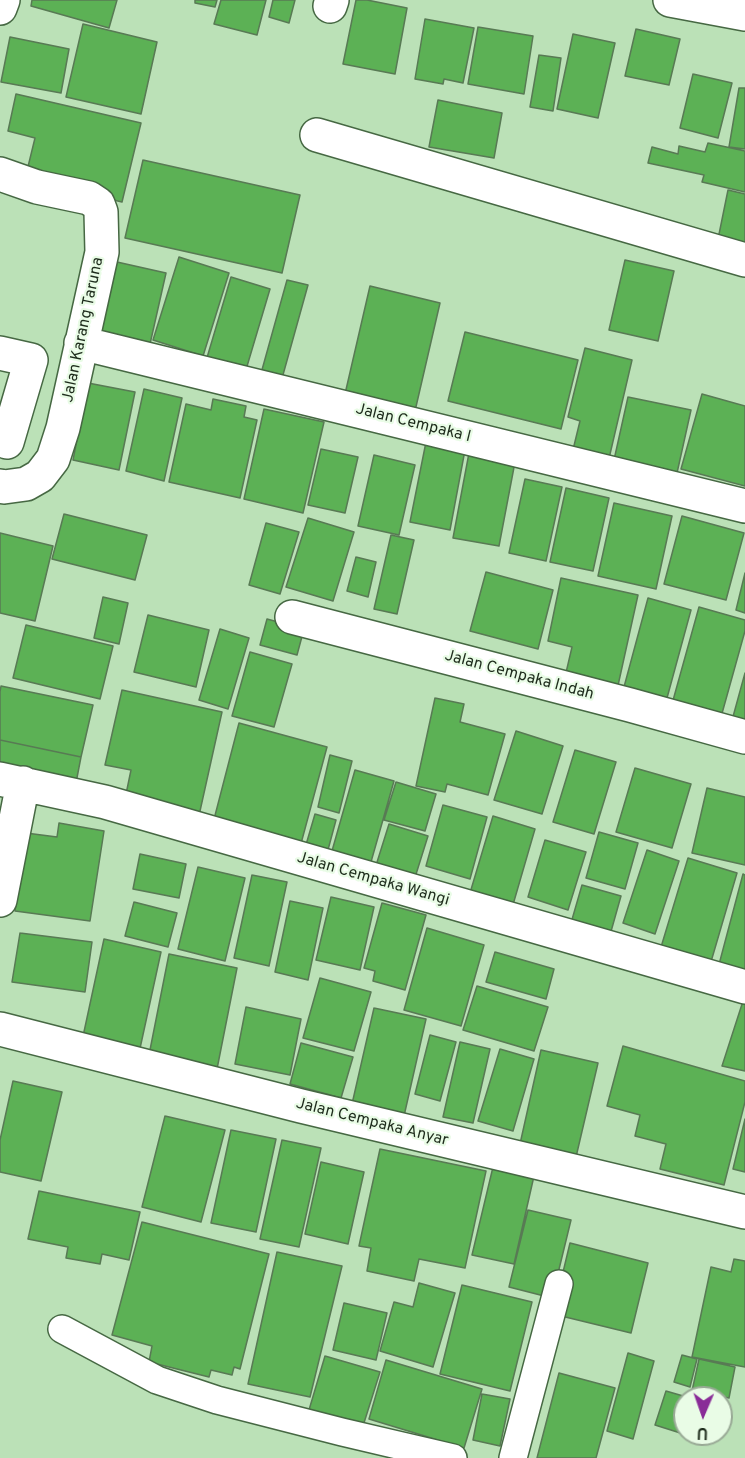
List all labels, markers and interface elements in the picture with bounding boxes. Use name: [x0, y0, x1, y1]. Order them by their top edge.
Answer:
street label: Jalan Karang Taruna: [59, 256, 109, 404]
street label: Jalan Cempaka I: [353, 400, 473, 448]
street label: Jalan Cempaka Indah: [442, 647, 596, 705]
street label: Jalan Cempaka Wangi: [295, 849, 451, 911]
street label: Jalan Cempaka Anyar: [294, 1095, 450, 1151]
north arrow: [673, 1386, 733, 1446]
text: U: [696, 1422, 708, 1442]

